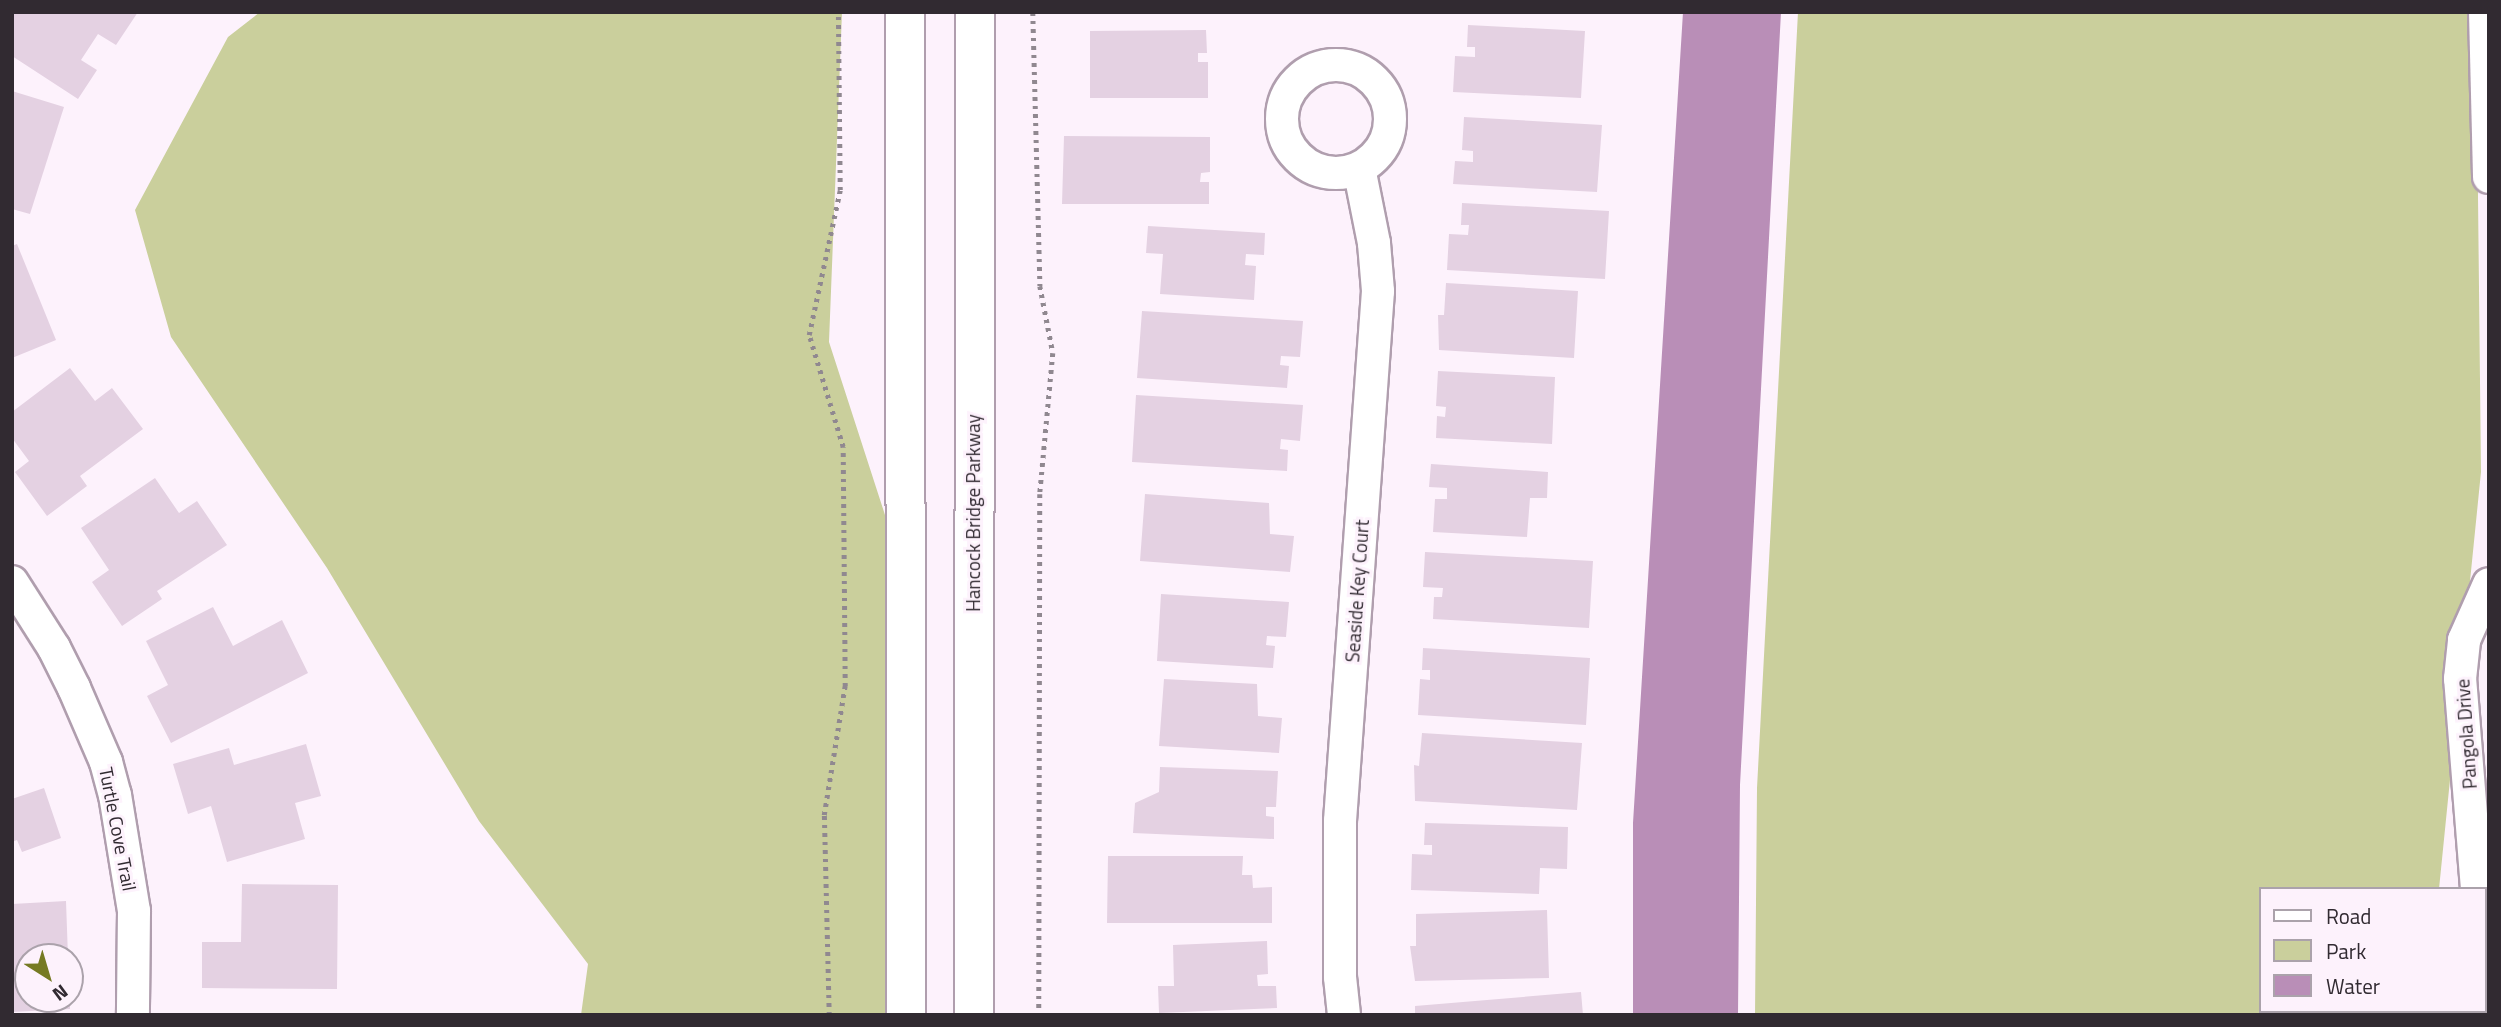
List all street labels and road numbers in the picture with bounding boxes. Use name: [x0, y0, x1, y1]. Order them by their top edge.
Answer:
street label: Hancock Bridge Parkway: [962, 414, 984, 612]
street label: Seaside Key Court: [1341, 519, 1373, 663]
street label: Pangola Drive: [2451, 678, 2481, 790]
street label: Turtle Cove Trail: [95, 765, 141, 893]

